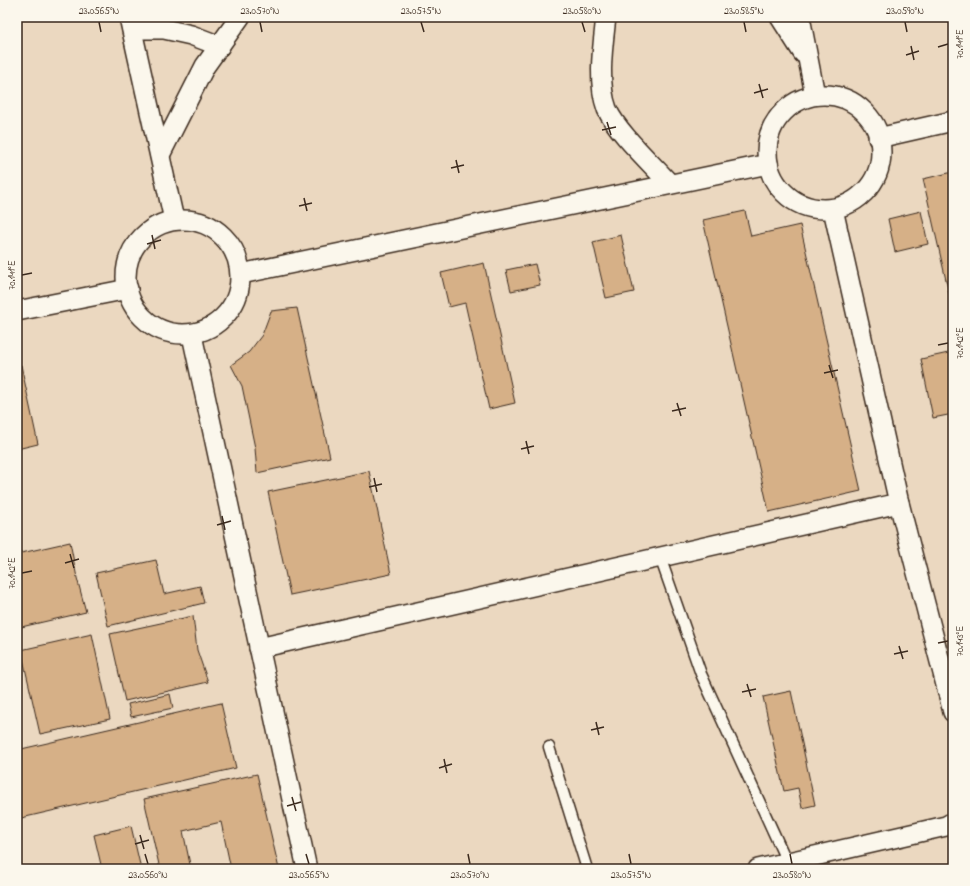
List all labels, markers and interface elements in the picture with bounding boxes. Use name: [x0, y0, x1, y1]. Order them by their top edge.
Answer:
text: 23.0565°N: [79, 4, 120, 19]
text: 23.0570°N: [240, 4, 280, 19]
text: 23.0575°N: [401, 4, 441, 19]
text: 23.0580°N: [563, 4, 602, 19]
text: 23.0585°N: [724, 4, 764, 19]
text: 23.0590°N: [886, 4, 924, 19]
text: 70.141°E: [953, 29, 968, 59]
text: 70.141°E: [5, 260, 20, 290]
text: 70.142°E: [953, 327, 968, 359]
text: 70.142°E: [5, 557, 20, 589]
text: 70.143°E: [953, 626, 968, 656]
text: 23.0560°N: [128, 868, 168, 883]
text: 23.0565°N: [289, 868, 330, 883]
text: 23.0570°N: [450, 868, 490, 883]
text: 23.0575°N: [611, 868, 651, 883]
text: 23.0580°N: [773, 868, 812, 883]

